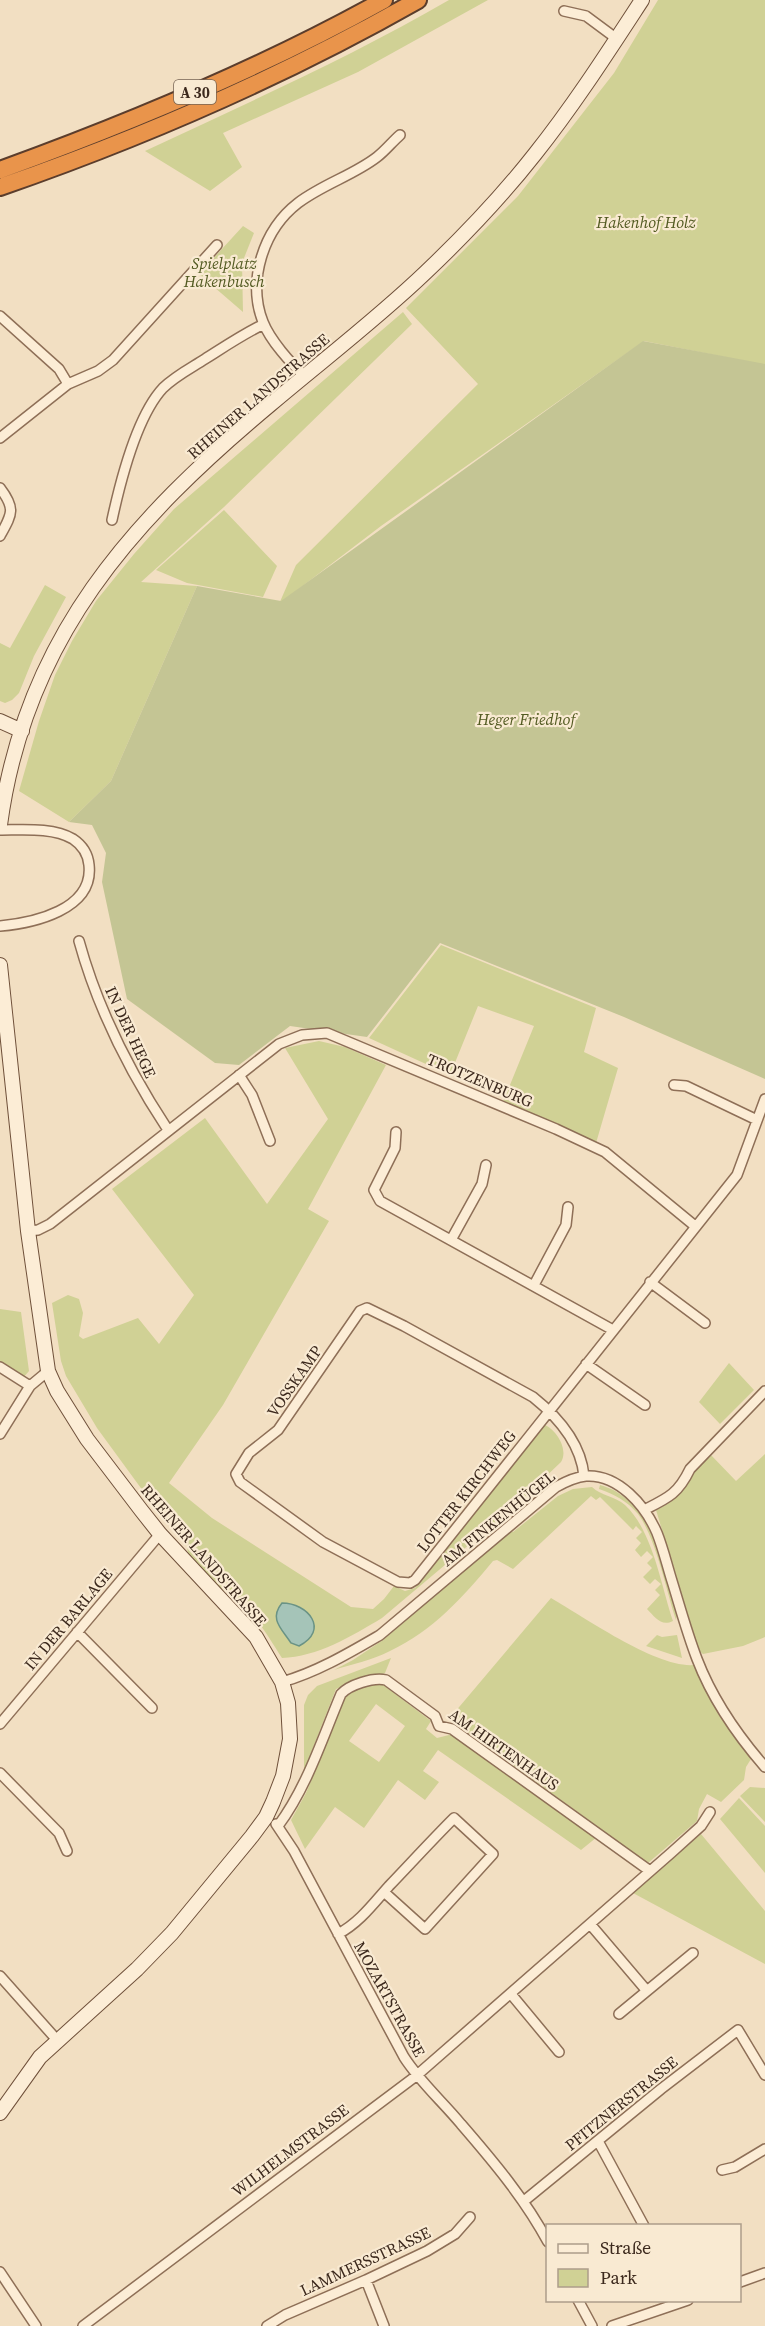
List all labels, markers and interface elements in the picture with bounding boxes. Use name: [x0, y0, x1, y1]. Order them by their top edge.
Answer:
road number: A 30: [174, 80, 216, 104]
park label: Hakenhof Holz: [595, 211, 696, 233]
park label: Spielplatz Hakenbusch: [183, 252, 265, 292]
street label: RHEINER LANDSTRASSE: [182, 328, 334, 464]
park label: Heger Friedhof: [476, 708, 578, 730]
street label: IN DER HEGE: [100, 983, 162, 1082]
street label: TROTZENBURG: [424, 1048, 536, 1112]
street label: VOSSKAMP: [261, 1340, 327, 1421]
street label: LOTTER KIRCHWEG: [411, 1425, 521, 1556]
street label: AM FINKENHÜGEL: [436, 1465, 560, 1571]
street label: RHEINER LANDSTRASSE: [136, 1479, 272, 1631]
street label: IN DER BARLAGE: [19, 1563, 117, 1675]
street label: AM HIRTENHAUS: [445, 1703, 563, 1795]
street label: MOZARTSTRASSE: [349, 1937, 431, 2061]
street label: PFITZNERSTRASSE: [560, 2050, 682, 2155]
street label: WILHELMSTRASSE: [227, 2099, 353, 2201]
street label: LAMMERSSTRASSE: [296, 2221, 434, 2301]
legend: [546, 2224, 741, 2302]
text: Straße: [600, 2235, 651, 2260]
text: Park: [600, 2265, 637, 2290]

